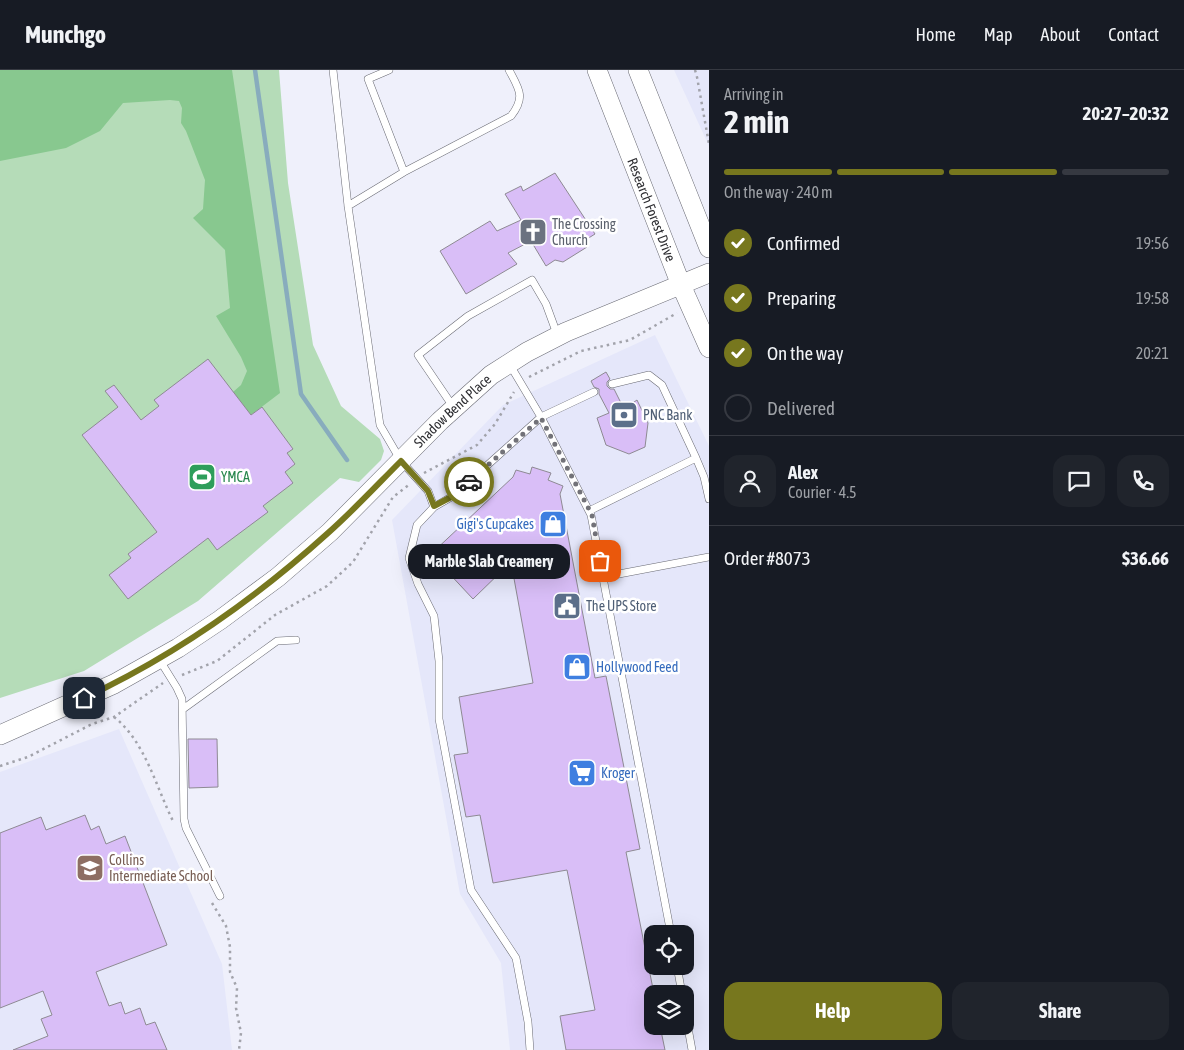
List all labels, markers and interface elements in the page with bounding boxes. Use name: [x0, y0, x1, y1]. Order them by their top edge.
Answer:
text: Munchgo: [25, 21, 106, 48]
text: Home: [916, 24, 956, 45]
text: Map: [984, 24, 1013, 45]
text: About: [1041, 24, 1080, 45]
text: Contact: [1108, 24, 1159, 45]
text: Arriving in: [724, 85, 784, 103]
text: 20:27–20:32: [1082, 102, 1169, 124]
text: 2 min: [724, 103, 789, 140]
street label: Research Forest Drive: [624, 156, 679, 264]
text: On the way · 240 m: [724, 183, 833, 201]
place label: The Crossing Church: [552, 216, 616, 248]
church icon: The Crossing Church: [518, 217, 548, 247]
icon: check: [724, 229, 752, 257]
text: Confirmed: [767, 232, 840, 254]
text: 19:56: [1136, 234, 1169, 252]
icon: check: [724, 284, 752, 312]
text: Preparing: [767, 287, 836, 309]
text: 19:58: [1136, 289, 1169, 307]
icon: check: [724, 339, 752, 367]
text: On the way: [767, 342, 844, 364]
text: 20:21: [1136, 344, 1169, 362]
street label: Shadow Bend Place: [411, 371, 494, 451]
text: Delivered: [767, 397, 835, 419]
bank icon: PNC Bank: [609, 400, 639, 430]
place label: PNC Bank: [643, 407, 692, 423]
button: person: [724, 455, 776, 507]
button: chat: [1053, 455, 1105, 507]
button: phone: [1117, 455, 1169, 507]
courier: [444, 457, 494, 507]
text: Alex: [788, 461, 818, 483]
sports icon: YMCA: [187, 462, 217, 492]
icon: car: [455, 468, 483, 496]
place label: YMCA: [221, 469, 250, 485]
text: Courier · 4.5: [788, 483, 857, 501]
shop icon: Gigi's Cupcakes: [538, 509, 568, 539]
place label: Gigi's Cupcakes: [456, 516, 534, 532]
pin: [579, 540, 621, 582]
callout: Marble Slab Creamery: [408, 544, 570, 578]
icon: bag: [586, 547, 614, 575]
text: Order #8073: [724, 547, 811, 569]
text: $36.66: [1122, 547, 1169, 569]
text: Marble Slab Creamery: [425, 552, 553, 570]
public building icon: The UPS Store: [552, 591, 582, 621]
place label: The UPS Store: [586, 598, 657, 614]
shop icon: Hollywood Feed: [562, 652, 592, 682]
place label: Hollywood Feed: [596, 659, 678, 675]
pin: [63, 677, 105, 719]
icon: home: [70, 684, 98, 712]
supermarket icon: Kroger: [567, 758, 597, 788]
place label: Kroger: [601, 765, 636, 781]
place label: Collins Intermediate School: [109, 852, 214, 884]
school or university icon: Collins Intermediate School: [75, 853, 105, 883]
map controls: [644, 925, 694, 1035]
button: locate: [644, 925, 694, 975]
button: Help: [724, 982, 942, 1040]
button: Share: [952, 982, 1169, 1040]
button: layers: [644, 985, 694, 1035]

